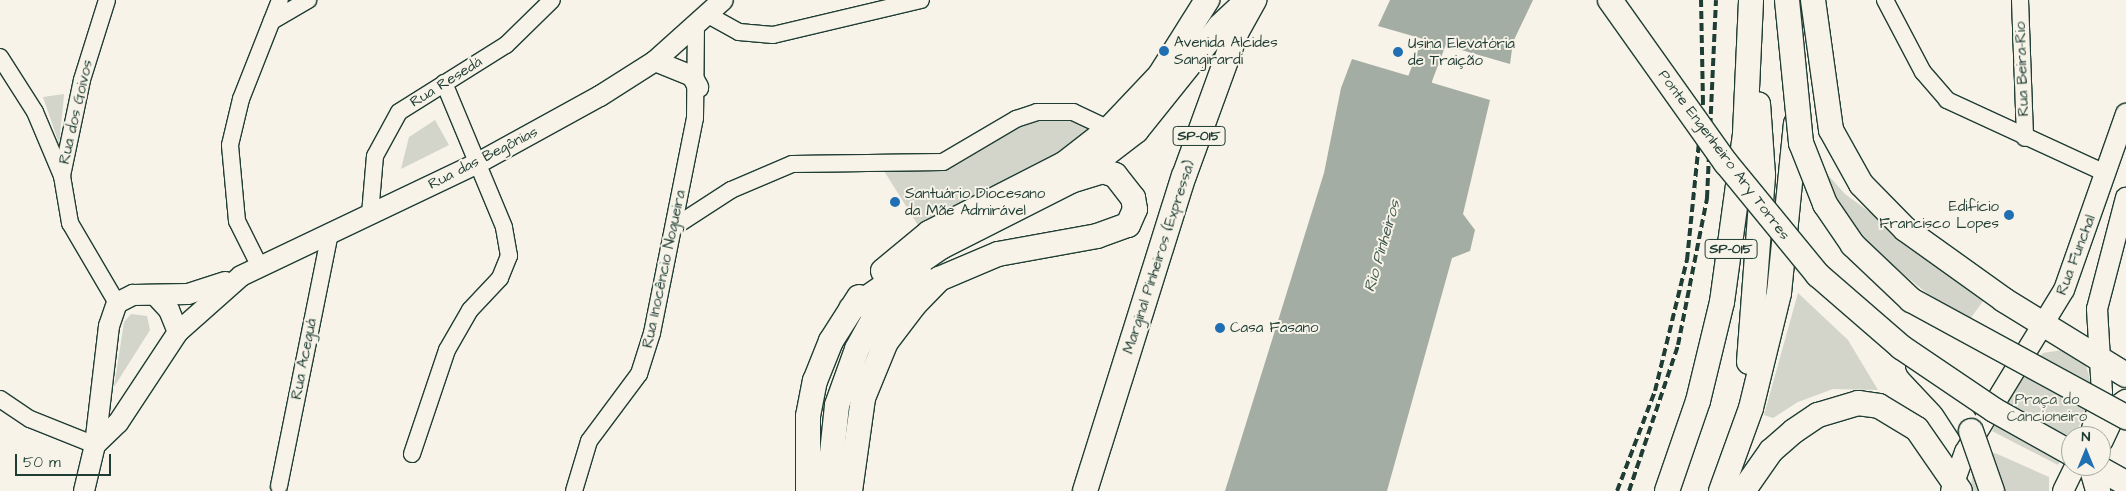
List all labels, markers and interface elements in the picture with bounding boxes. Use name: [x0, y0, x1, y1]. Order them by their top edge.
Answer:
street label: Rua Beira-Rio: [2011, 21, 2033, 117]
place label: Avenida Alcides Sangirardi: [1174, 33, 1278, 68]
place label: Usina Elevatória de Traição: [1408, 34, 1515, 69]
marker: Avenida Alcides Sangirardi: [1158, 45, 1170, 57]
marker: Usina Elevatória de Traição: [1392, 46, 1404, 58]
street label: Rua Resedá: [407, 53, 485, 111]
street label: Rua dos Goivos: [55, 58, 97, 166]
street label: Ponte Engenheiro Ary Torres: [1654, 67, 1794, 243]
street label: Rua das Begônias: [425, 123, 541, 193]
road number: SP-015: [1172, 124, 1226, 148]
street label: Marginal Pinheiros (Expressa): [1119, 158, 1199, 356]
place label: Santuário Diocesano da Mãe Admirável: [905, 184, 1045, 219]
street label: Rua Inocêncio Nogueira: [638, 188, 690, 350]
marker: Santuário Diocesano da Mãe Admirável: [889, 196, 901, 208]
place label: Edifício Francisco Lopes: [1879, 197, 1999, 232]
water label: Rio Pinheiros: [1360, 198, 1404, 294]
marker: Edifício Francisco Lopes: [2003, 209, 2015, 221]
street label: Rua Funchal: [2052, 212, 2100, 298]
road number: SP-015: [1704, 238, 1758, 260]
street label: Rua Aceguá: [287, 317, 321, 401]
place label: Casa Fasano: [1230, 319, 1319, 337]
marker: Casa Fasano: [1214, 322, 1226, 334]
park label: Praça do Cancioneiro: [2007, 390, 2087, 425]
north arrow: [2061, 426, 2111, 476]
text: N: [2082, 427, 2090, 447]
scale bar: [18, 444, 114, 476]
text: 50 m: [23, 452, 61, 473]

